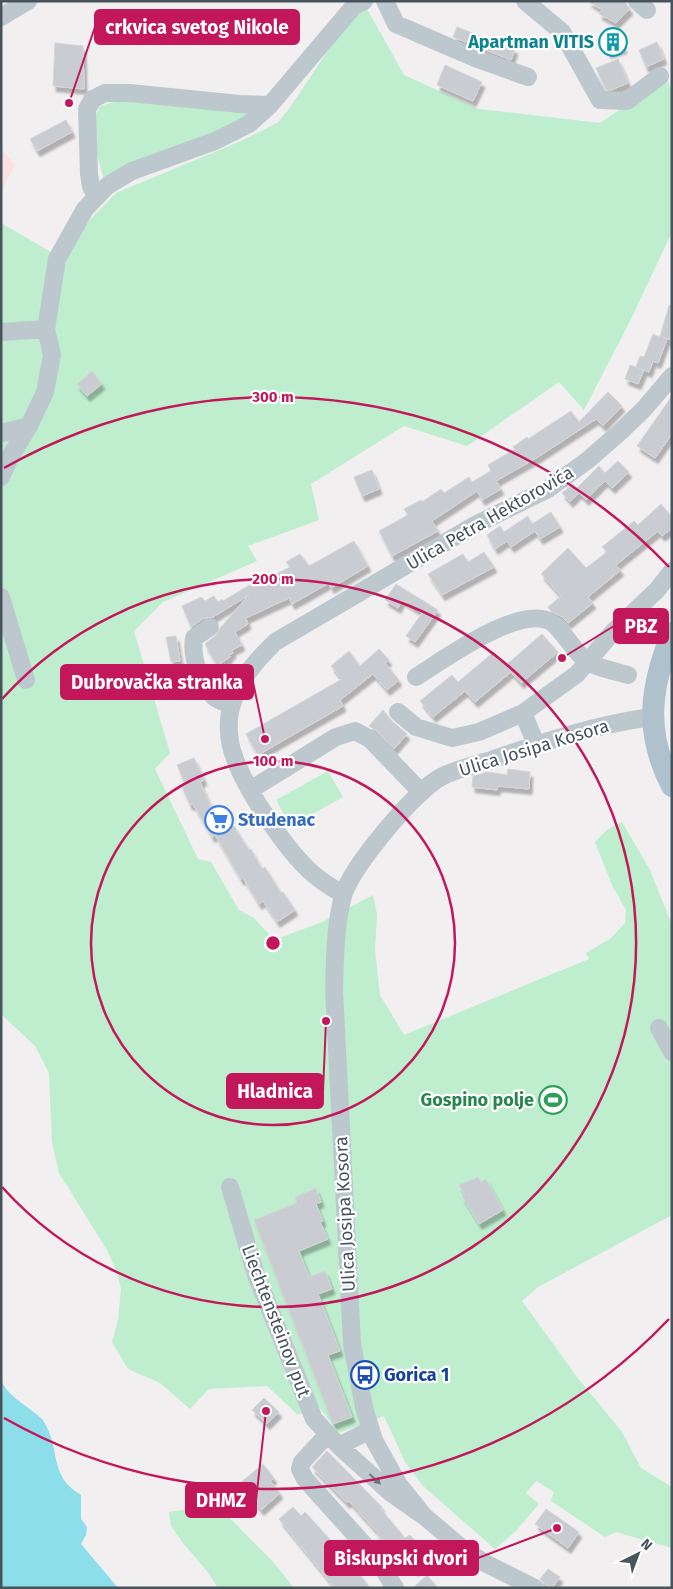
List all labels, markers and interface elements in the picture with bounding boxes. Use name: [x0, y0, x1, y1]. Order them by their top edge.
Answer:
callout: crkvica svetog Nikole: [95, 10, 299, 44]
text: crkvica svetog Nikole: [105, 16, 289, 39]
building icon: Apartman VITIS: [598, 27, 628, 57]
place label: Apartman VITIS: [467, 31, 594, 53]
text: 300 m: [251, 388, 294, 406]
street label: Ulica Petra Hektorovića: [403, 461, 577, 575]
text: 200 m: [252, 570, 294, 588]
callout: PBZ: [614, 609, 668, 643]
text: PBZ: [624, 615, 658, 638]
callout: Dubrovačka stranka: [61, 665, 253, 699]
text: Dubrovačka stranka: [71, 671, 243, 694]
street label: Ulica Josipa Kosora: [456, 715, 612, 781]
text: 100 m: [253, 752, 293, 770]
supermarket icon: Studenac: [204, 805, 234, 835]
place label: Studenac: [238, 809, 316, 831]
centre of rings: [264, 934, 282, 952]
callout: Hladnica: [227, 1074, 323, 1108]
text: Hladnica: [237, 1080, 313, 1103]
sports icon: Gospino polje: [538, 1085, 568, 1115]
place label: Gospino polje: [421, 1089, 534, 1111]
street label: Ulica Josipa Kosora: [330, 1136, 360, 1292]
street label: Liechtensteinov put: [237, 1242, 315, 1401]
bus stop icon: Gorica 1: [350, 1360, 380, 1390]
place label: Gorica 1: [384, 1364, 449, 1386]
one-way arrow: [368, 1473, 380, 1485]
callout: DHMZ: [186, 1483, 256, 1517]
text: DHMZ: [196, 1489, 246, 1512]
north arrow: [613, 1529, 663, 1579]
text: N: [637, 1535, 656, 1554]
callout: Biskupski dvori: [325, 1541, 478, 1575]
text: Biskupski dvori: [334, 1547, 468, 1570]

